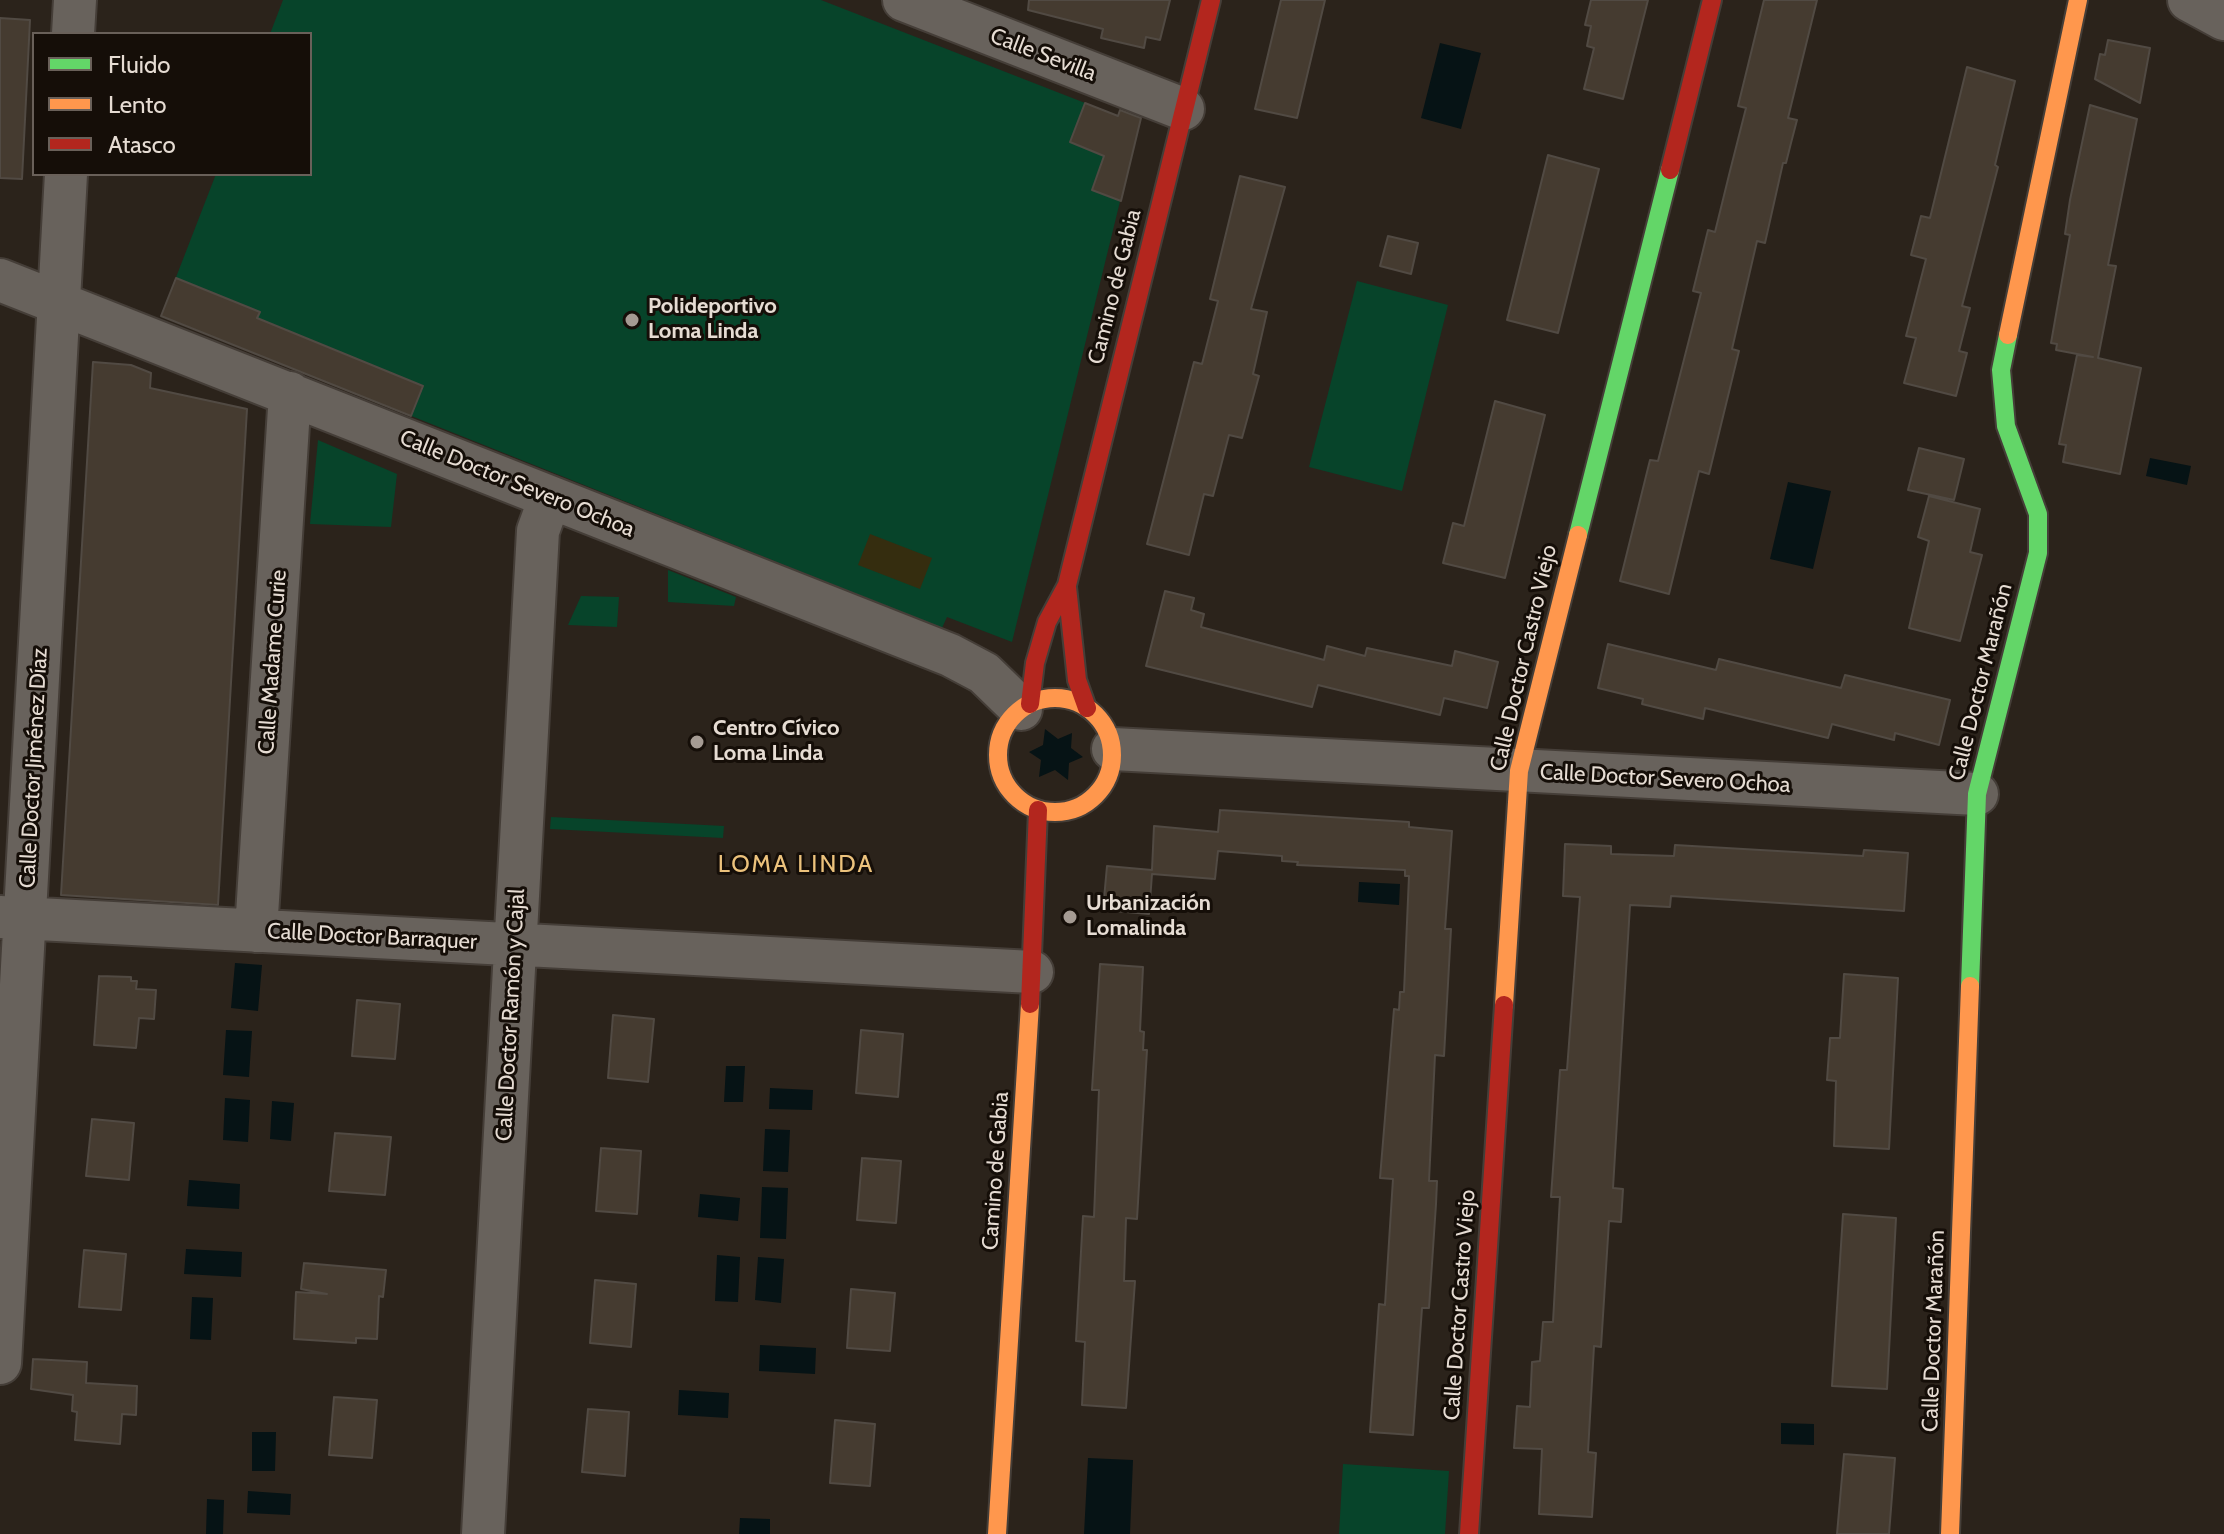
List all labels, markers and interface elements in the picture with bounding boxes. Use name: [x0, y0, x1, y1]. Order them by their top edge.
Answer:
street label: Calle Sevilla: [986, 23, 1100, 87]
legend: [32, 32, 312, 176]
text: Fluido: [108, 50, 170, 79]
text: Lento: [108, 90, 167, 119]
text: Atasco: [108, 130, 176, 159]
street label: Camino de Gabia: [1083, 207, 1147, 367]
place label: Polideportivo Loma Linda: [648, 294, 777, 346]
marker: Polideportivo Loma Linda: [623, 311, 641, 329]
street label: Calle Doctor Severo Ochoa: [396, 425, 638, 543]
street label: Calle Doctor Castro Viejo: [1485, 542, 1563, 774]
street label: Calle Madame Curie: [253, 569, 293, 755]
street label: Calle Doctor Marañón: [1944, 581, 2018, 783]
street label: Calle Doctor Jiménez Díaz: [15, 647, 53, 889]
place label: Centro Cívico Loma Linda: [713, 716, 839, 768]
marker: Centro Cívico Loma Linda: [688, 733, 706, 751]
street label: Calle Doctor Severo Ochoa: [1539, 759, 1791, 799]
district label: LOMA LINDA: [718, 851, 874, 879]
street label: Calle Doctor Ramón y Cajal: [491, 888, 531, 1142]
place label: Urbanización Lomalinda: [1086, 891, 1211, 942]
marker: Urbanización Lomalinda: [1061, 908, 1079, 926]
street label: Calle Doctor Barraquer: [267, 918, 477, 956]
street label: Camino de Gabia: [977, 1091, 1015, 1251]
street label: Calle Doctor Castro Viejo: [1439, 1189, 1481, 1421]
street label: Calle Doctor Marañón: [1917, 1229, 1951, 1433]

